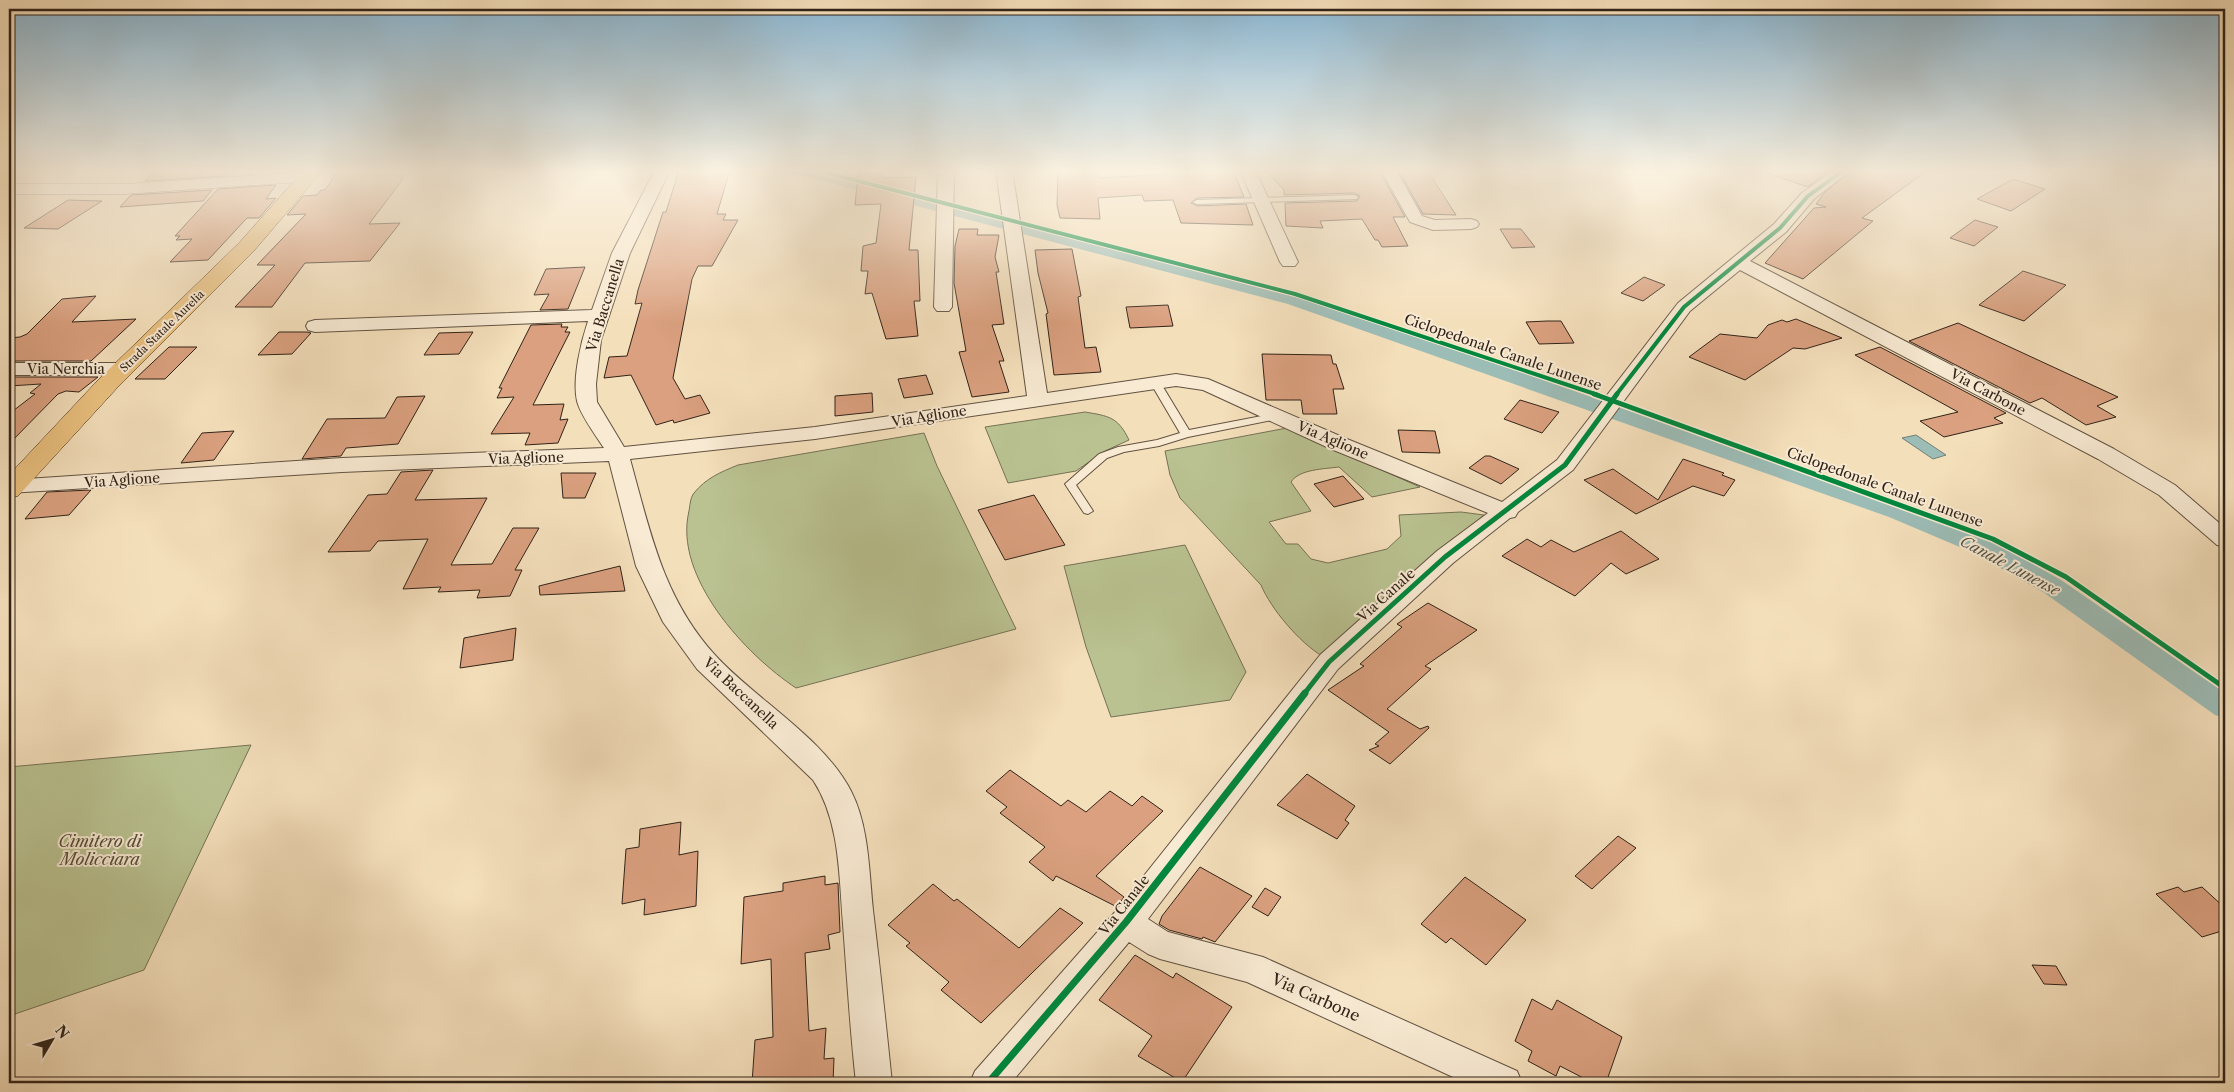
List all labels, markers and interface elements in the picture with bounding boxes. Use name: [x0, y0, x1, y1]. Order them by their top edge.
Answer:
street label: Via Baccanella: [582, 255, 628, 355]
street label: Strada Statale Aurelia: [117, 287, 207, 375]
street label: Ciclopedonale Canale Lunense: [1402, 310, 1604, 394]
street label: Via Nerchia: [26, 360, 106, 378]
street label: Via Carbone: [1946, 364, 2029, 420]
street label: Via Aglione: [889, 401, 968, 431]
street label: Via Aglione: [1294, 416, 1372, 463]
street label: Ciclopedonale Canale Lunense: [1784, 443, 1986, 531]
street label: Via Aglione: [487, 448, 564, 468]
street label: Via Aglione: [82, 468, 161, 492]
water label: Canale Lunense: [1957, 531, 2064, 600]
street label: Via Canale: [1353, 564, 1419, 626]
street label: Via Baccanella: [699, 653, 783, 733]
park label: Cimitero di Molicciara: [58, 831, 142, 869]
street label: Via Canale: [1094, 871, 1153, 940]
street label: Via Carbone: [1268, 968, 1363, 1025]
north arrow: [28, 1014, 78, 1064]
text: N: [51, 1022, 73, 1042]

